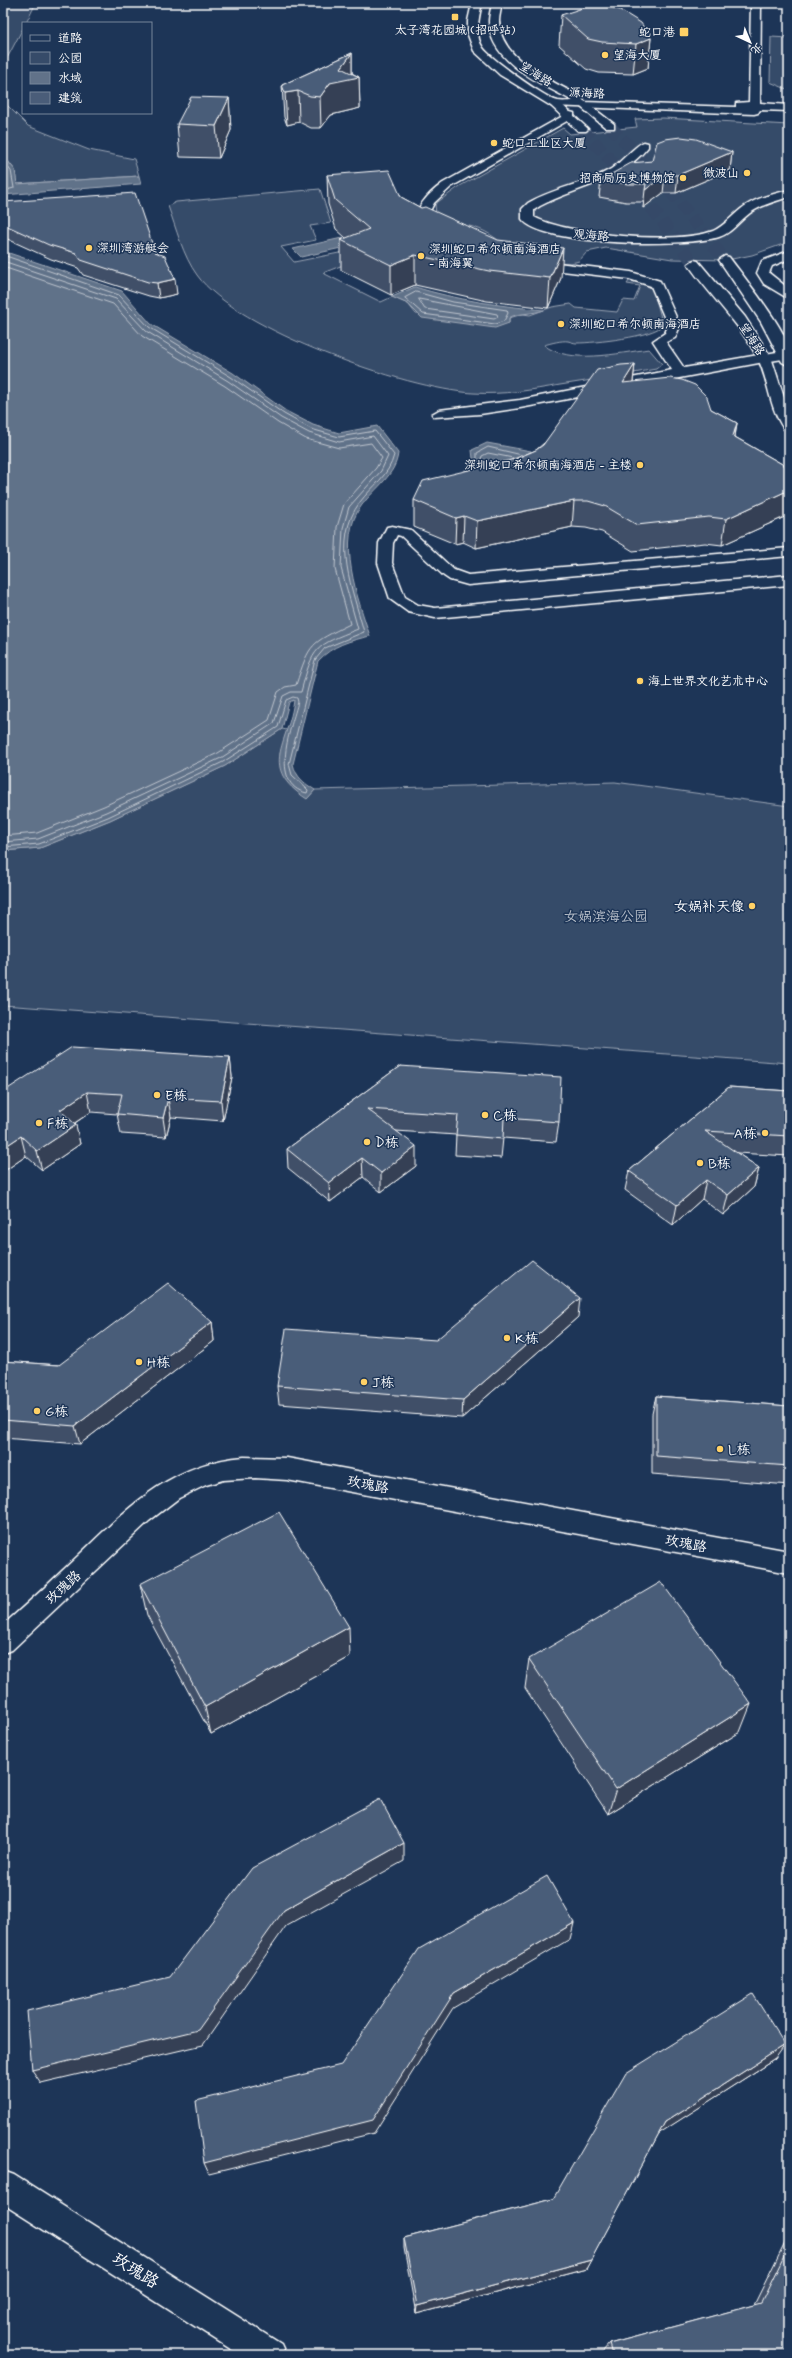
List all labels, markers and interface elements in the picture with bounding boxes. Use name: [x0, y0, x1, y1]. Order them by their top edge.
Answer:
marker: 太子湾花园城 (招呼站): [450, 12, 460, 22]
legend: [22, 22, 152, 114]
north arrow: [730, 22, 770, 62]
place label: 太子湾花园城 (招呼站): [395, 23, 516, 39]
place label: 蛇口港: [639, 25, 675, 41]
marker: 蛇口港: [678, 26, 690, 38]
text: 道路: [58, 31, 82, 47]
text: 北: [747, 40, 765, 57]
place label: 望海大厦: [613, 48, 661, 64]
marker: 望海大厦: [600, 50, 610, 60]
text: 公园: [58, 51, 82, 67]
street label: 望海路: [516, 59, 555, 91]
text: 水域: [58, 71, 82, 87]
street label: 源海路: [569, 85, 605, 103]
text: 建筑: [58, 91, 82, 107]
place label: 蛇口工业区大厦: [502, 136, 586, 152]
marker: 蛇口工业区大厦: [489, 138, 499, 148]
place label: 微波山: [703, 166, 739, 182]
marker: 微波山: [742, 168, 752, 178]
place label: 招商局历史博物馆: [579, 171, 675, 187]
marker: 招商局历史博物馆: [678, 173, 688, 183]
street label: 观海路: [572, 226, 610, 246]
place label: 深圳湾游艇会: [97, 241, 169, 257]
place label: 深圳蛇口希尔顿南海酒店 - 南海翼: [429, 242, 561, 272]
marker: 深圳湾游艇会: [84, 243, 94, 253]
marker: 深圳蛇口希尔顿南海酒店 - 南海翼: [416, 251, 426, 261]
place label: 深圳蛇口希尔顿南海酒店: [569, 317, 701, 333]
marker: 深圳蛇口希尔顿南海酒店: [556, 319, 566, 329]
street label: 望海路: [735, 320, 768, 359]
place label: 深圳蛇口希尔顿南海酒店 - 主楼: [464, 458, 632, 474]
marker: 深圳蛇口希尔顿南海酒店 - 主楼: [635, 460, 645, 470]
place label: 海上世界文化艺术中心: [648, 674, 768, 690]
marker: 海上世界文化艺术中心: [635, 676, 645, 686]
place label: 女娲补天像: [674, 898, 744, 916]
marker: 女娲补天像: [747, 901, 757, 911]
park label: 女娲滨海公园: [564, 908, 648, 926]
place label: E栋: [165, 1087, 187, 1105]
marker: E栋: [152, 1090, 162, 1100]
place label: C栋: [493, 1107, 517, 1125]
marker: C栋: [480, 1110, 490, 1120]
place label: F栋: [47, 1115, 68, 1133]
marker: F栋: [34, 1118, 44, 1128]
place label: A栋: [734, 1125, 757, 1143]
marker: A栋: [760, 1128, 770, 1138]
place label: D栋: [375, 1134, 399, 1152]
marker: D栋: [362, 1137, 372, 1147]
place label: B栋: [708, 1155, 731, 1173]
marker: B栋: [695, 1158, 705, 1168]
place label: K栋: [515, 1330, 539, 1348]
marker: K栋: [502, 1333, 512, 1343]
place label: H栋: [147, 1354, 170, 1372]
marker: H栋: [134, 1357, 144, 1367]
place label: J栋: [372, 1374, 394, 1392]
marker: J栋: [359, 1377, 369, 1387]
place label: G栋: [45, 1403, 68, 1421]
marker: G栋: [32, 1406, 42, 1416]
place label: L栋: [728, 1441, 751, 1459]
marker: L栋: [715, 1444, 725, 1454]
street label: 玫瑰路: [345, 1472, 390, 1498]
street label: 玫瑰路: [663, 1531, 708, 1557]
street label: 玫瑰路: [42, 1567, 85, 1609]
street label: 玫瑰路: [108, 2248, 163, 2294]

